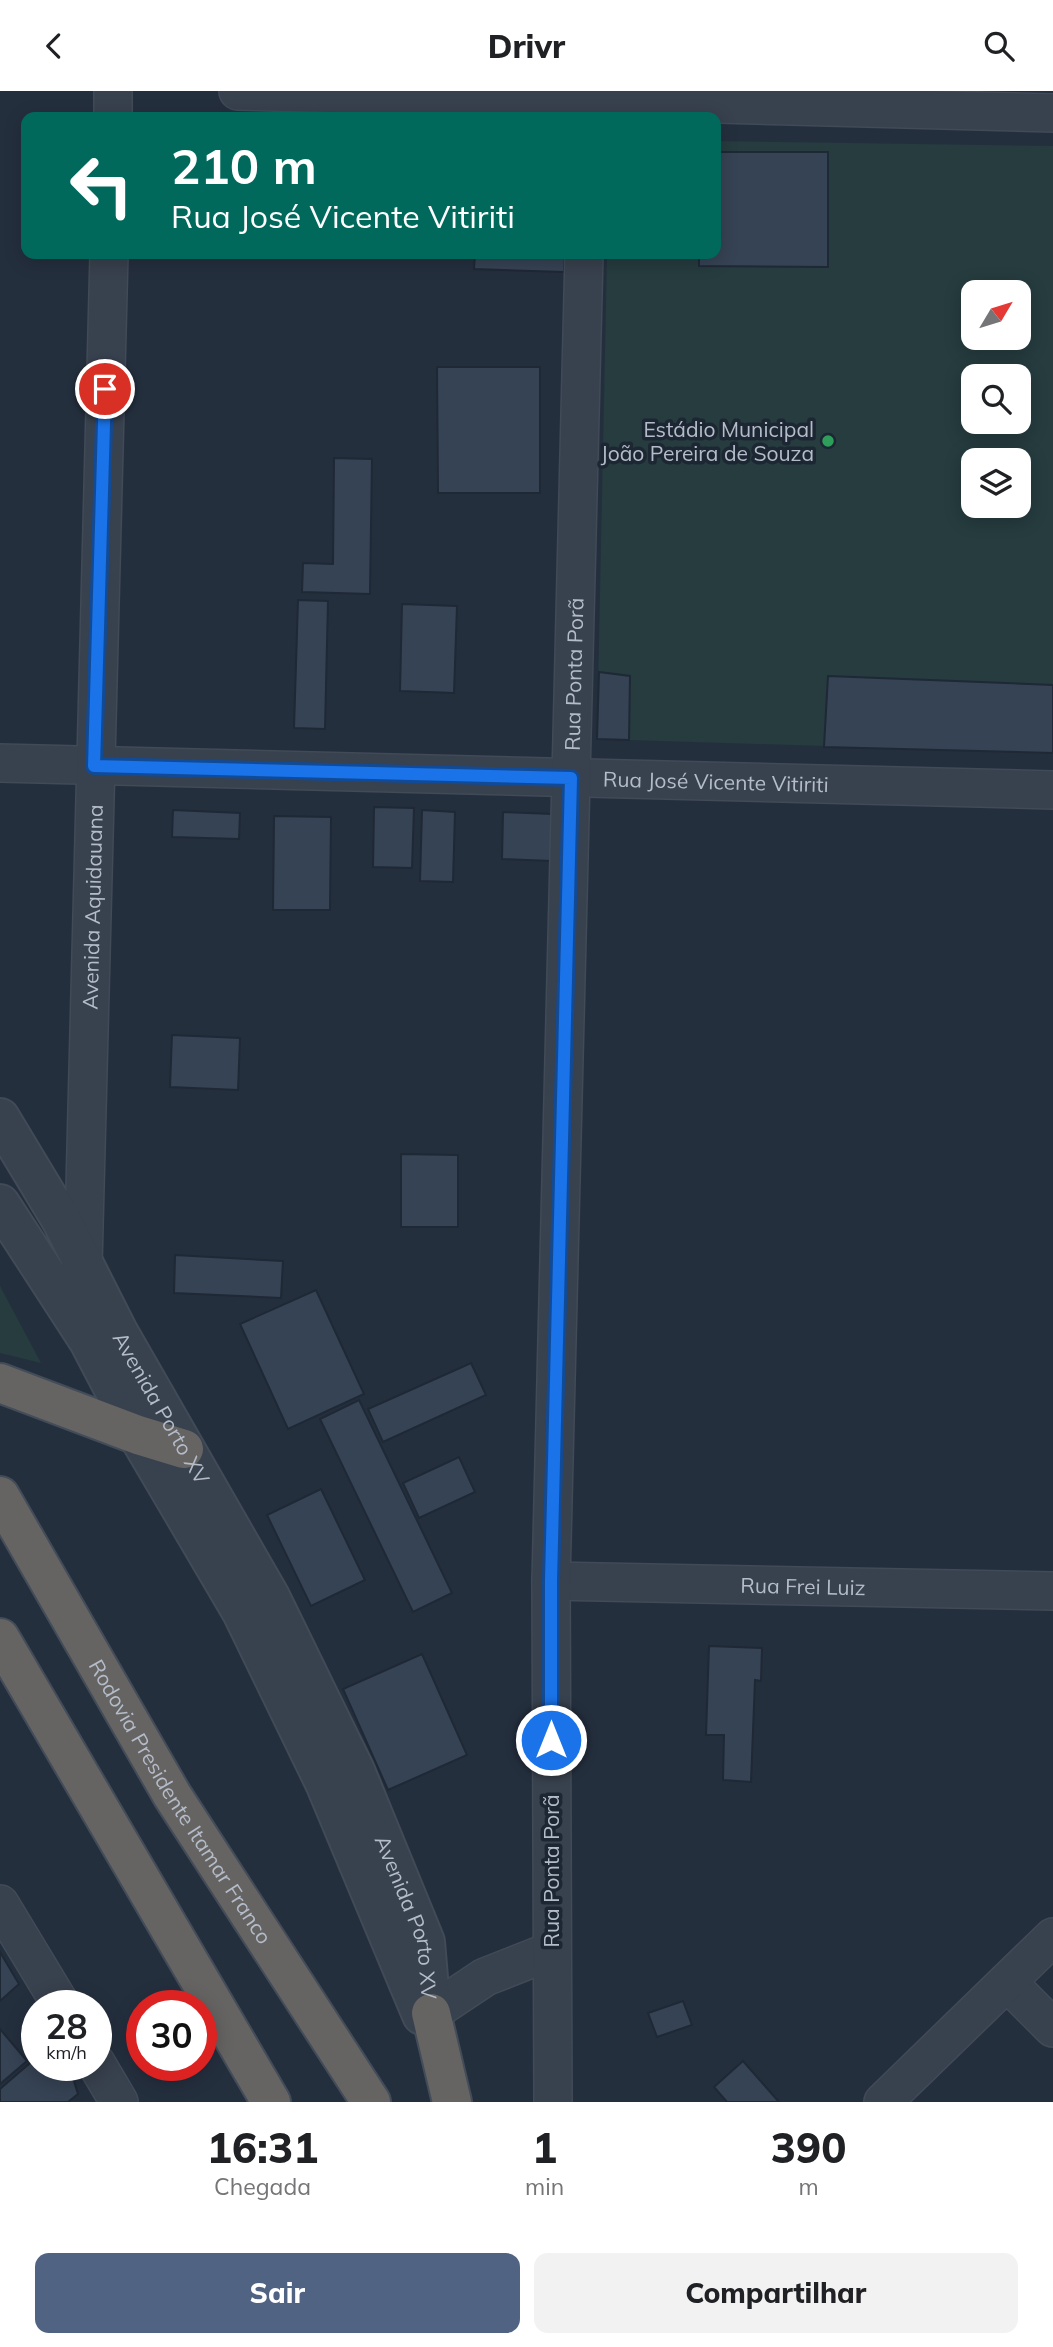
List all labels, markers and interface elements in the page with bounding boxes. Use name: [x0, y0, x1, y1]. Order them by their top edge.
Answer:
text: Drivr: [488, 26, 565, 66]
icon: back: [35, 27, 73, 65]
icon: search: [980, 27, 1018, 65]
text: 210 m: [171, 135, 317, 196]
icon: left: [56, 140, 147, 231]
text: Rua José Vicente Vitiriti: [171, 196, 515, 236]
north arrow: [961, 280, 1031, 350]
map controls: [961, 280, 1031, 518]
pin: [75, 359, 135, 419]
button: search: [961, 364, 1031, 434]
icon: arrive: [86, 370, 124, 408]
place label: Estádio Municipal João Pereira de Souza: [601, 416, 814, 466]
marker: Estádio Municipal João Pereira de Souza: [820, 433, 836, 449]
button: layers: [961, 448, 1031, 518]
street label: Rua Ponta Porã: [559, 597, 588, 751]
street label: Rua José Vicente Vitiriti: [603, 765, 829, 797]
street label: Avenida Aquidauana: [77, 804, 108, 1010]
street label: Avenida Porto XV: [108, 1327, 216, 1489]
street label: Rua Frei Luiz: [740, 1572, 866, 1600]
street label: Rodovia Presidente Itamar Franco: [84, 1655, 278, 1949]
position arrow: [514, 1703, 588, 1777]
street label: Rua Ponta Porã: [538, 1794, 564, 1948]
street label: Avenida Porto XV: [370, 1831, 443, 2001]
speed limit sign: 30: [126, 1990, 217, 2081]
text: 28: [45, 2004, 88, 2048]
text: km/h: [46, 2041, 87, 2064]
text: 16:31: [207, 2121, 318, 2174]
text: 1: [532, 2121, 557, 2174]
text: 390: [771, 2121, 846, 2174]
text: Chegada: [214, 2172, 311, 2201]
text: min: [525, 2172, 564, 2201]
text: m: [798, 2172, 819, 2201]
button: Sair: [35, 2253, 520, 2333]
button: Compartilhar: [534, 2253, 1018, 2333]

